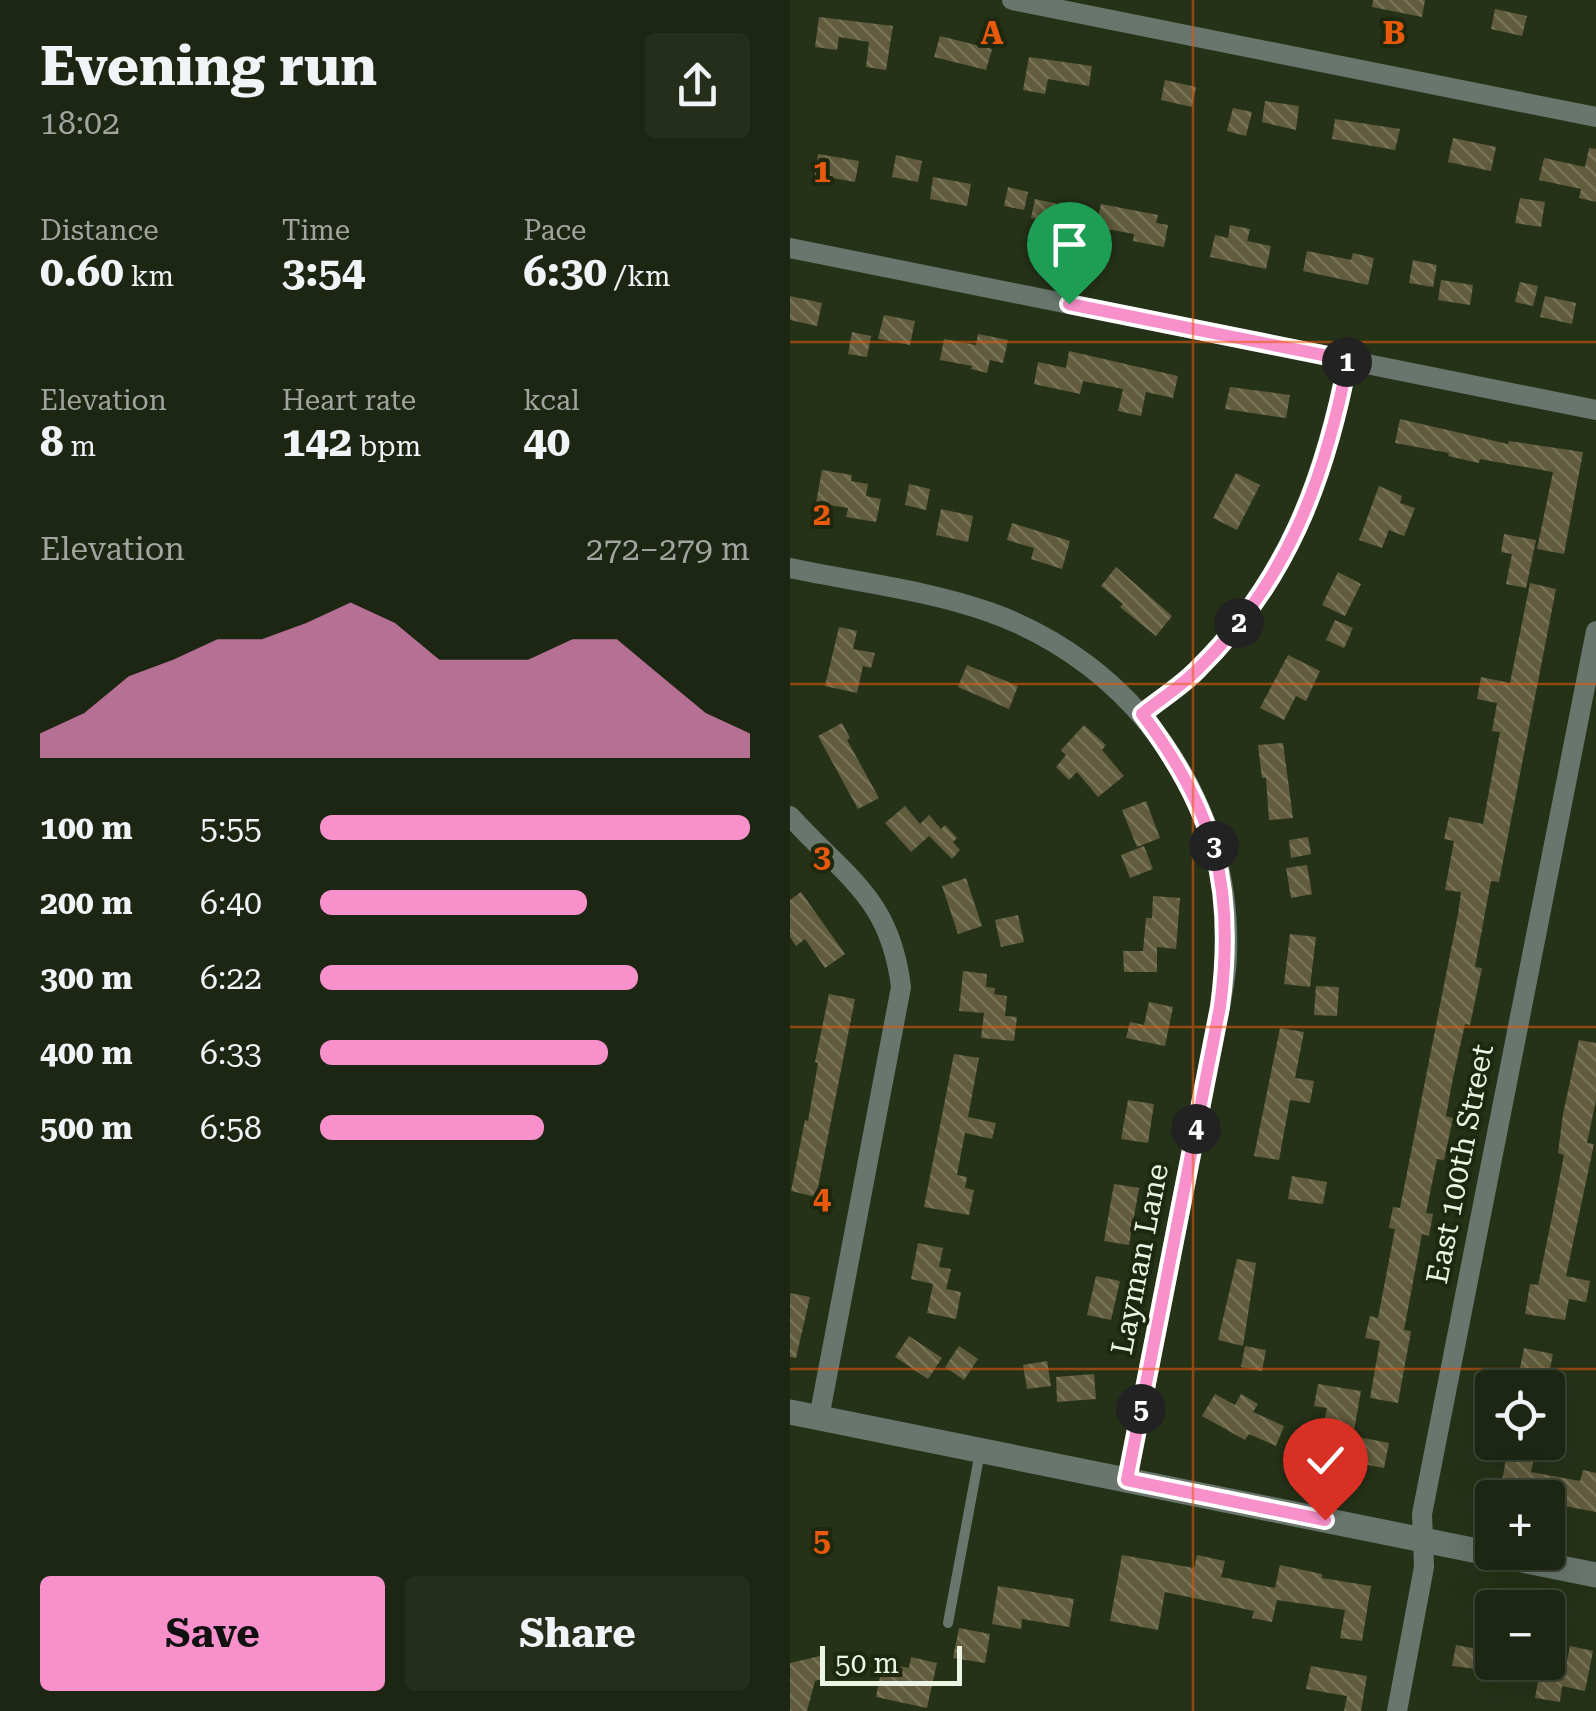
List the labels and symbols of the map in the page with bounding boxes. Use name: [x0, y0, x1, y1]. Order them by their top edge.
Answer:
text: A: [980, 14, 1004, 52]
text: B: [1382, 14, 1406, 52]
text: 1: [813, 152, 831, 190]
pin: [1027, 202, 1112, 305]
pin: 1: [1322, 337, 1372, 387]
text: 2: [813, 495, 831, 533]
pin: 2: [1214, 598, 1264, 648]
pin: 3: [1189, 821, 1239, 871]
text: 3: [813, 837, 831, 875]
street label: East 100th Street: [1419, 1041, 1500, 1287]
pin: 4: [1171, 1104, 1221, 1154]
street label: Layman Lane: [1104, 1161, 1175, 1357]
text: 4: [813, 1179, 831, 1217]
pin: 5: [1116, 1384, 1166, 1434]
pin: [1283, 1418, 1368, 1521]
text: 5: [813, 1521, 831, 1559]
scale bar: [820, 1641, 962, 1686]

